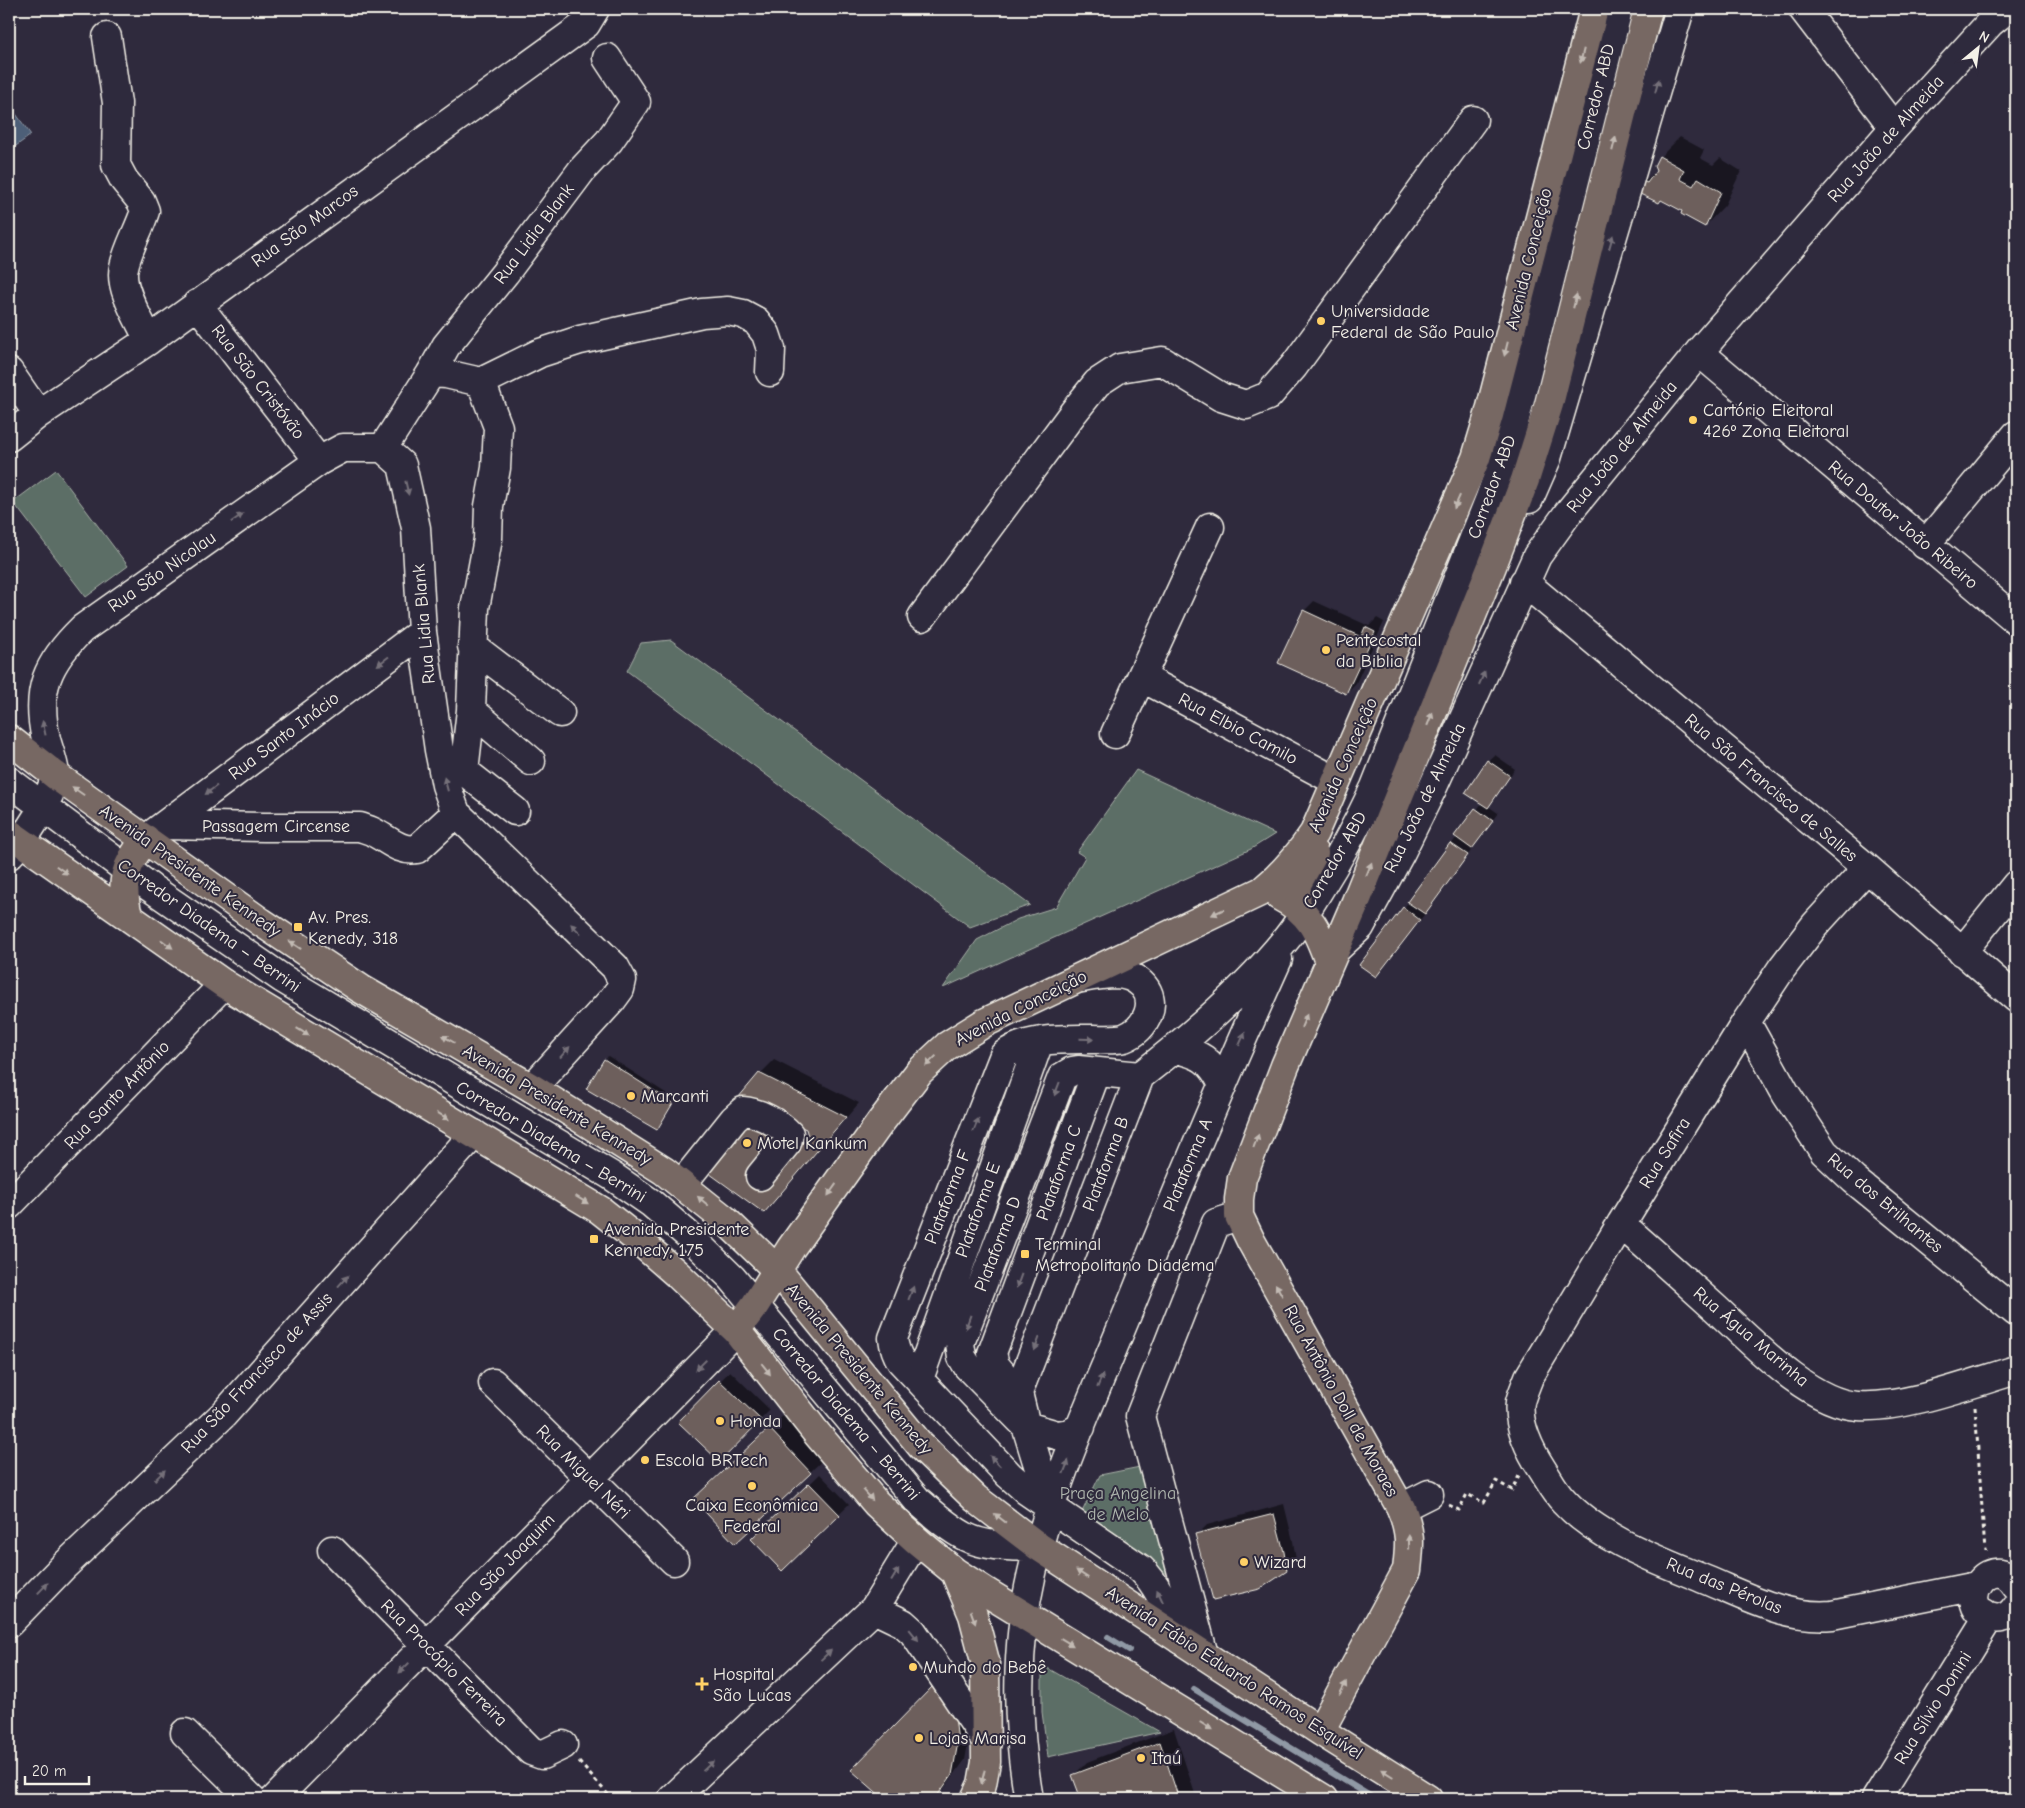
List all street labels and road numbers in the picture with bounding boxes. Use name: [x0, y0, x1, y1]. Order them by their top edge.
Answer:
street label: Corredor ABD: [1573, 42, 1619, 152]
street label: Rua João de Almeida: [1823, 71, 1949, 207]
street label: Rua Lidia Blank: [489, 179, 579, 288]
street label: Rua São Marcos: [248, 180, 362, 272]
street label: Avenida Conceição: [1501, 186, 1557, 332]
street label: Rua São Cristóvão: [207, 320, 309, 444]
street label: Rua João de Almeida: [1562, 377, 1682, 517]
street label: Corredor ABD: [1464, 432, 1520, 542]
street label: Rua Doutor João Ribeiro: [1824, 456, 1982, 594]
street label: Rua São Nicolau: [104, 527, 220, 617]
street label: Rua Lidia Blank: [408, 563, 440, 685]
street label: Rua Santo Inácio: [225, 688, 343, 784]
street label: Rua Elbio Camilo: [1175, 689, 1301, 769]
street label: Avenida Conceição: [1304, 694, 1382, 836]
street label: Rua São Francisco de Salles: [1680, 710, 1862, 866]
street label: Rua João de Almeida: [1380, 720, 1470, 876]
street label: Avenida Presidente Kennedy: [95, 800, 286, 942]
street label: Corredor ABD: [1299, 808, 1371, 912]
street label: Passagem Circense: [202, 816, 350, 837]
street label: Corredor Diadema – Berrini: [113, 855, 305, 997]
street label: Avenida Conceição: [951, 966, 1091, 1050]
street label: Rua Santo Antônio: [60, 1036, 174, 1154]
street label: Avenida Presidente Kennedy: [459, 1040, 656, 1170]
street label: Corredor Diadema – Berrini: [452, 1077, 650, 1207]
street label: Plataforma B: [1078, 1114, 1134, 1214]
street label: Rua Safira: [1635, 1114, 1695, 1192]
street label: Plataforma A: [1159, 1115, 1217, 1215]
street label: Plataforma C: [1032, 1123, 1086, 1223]
street label: Plataforma F: [920, 1146, 976, 1247]
street label: Rua dos Brilhantes: [1823, 1149, 1947, 1257]
street label: Plataforma E: [951, 1159, 1005, 1260]
street label: Plataforma D: [970, 1194, 1026, 1294]
street label: Avenida Presidente Kennedy: [781, 1279, 937, 1460]
street label: Rua Água Marinha: [1689, 1282, 1814, 1391]
street label: Rua São Francisco de Assis: [177, 1288, 337, 1458]
street label: Rua Antônio Doll de Moraes: [1279, 1302, 1403, 1500]
street label: Corredor Diadema – Berrini: [768, 1324, 924, 1504]
street label: Rua Miguel Néri: [532, 1421, 634, 1523]
street label: Rua São Joaquim: [451, 1509, 559, 1621]
street label: Rua das Pérolas: [1663, 1553, 1785, 1619]
street label: Avenida Fábio Eduardo Ramos Esquível: [1101, 1582, 1367, 1764]
street label: Rua Procópio Ferreira: [376, 1595, 512, 1731]
street label: Rua Sílvio Donini: [1890, 1648, 1976, 1768]

